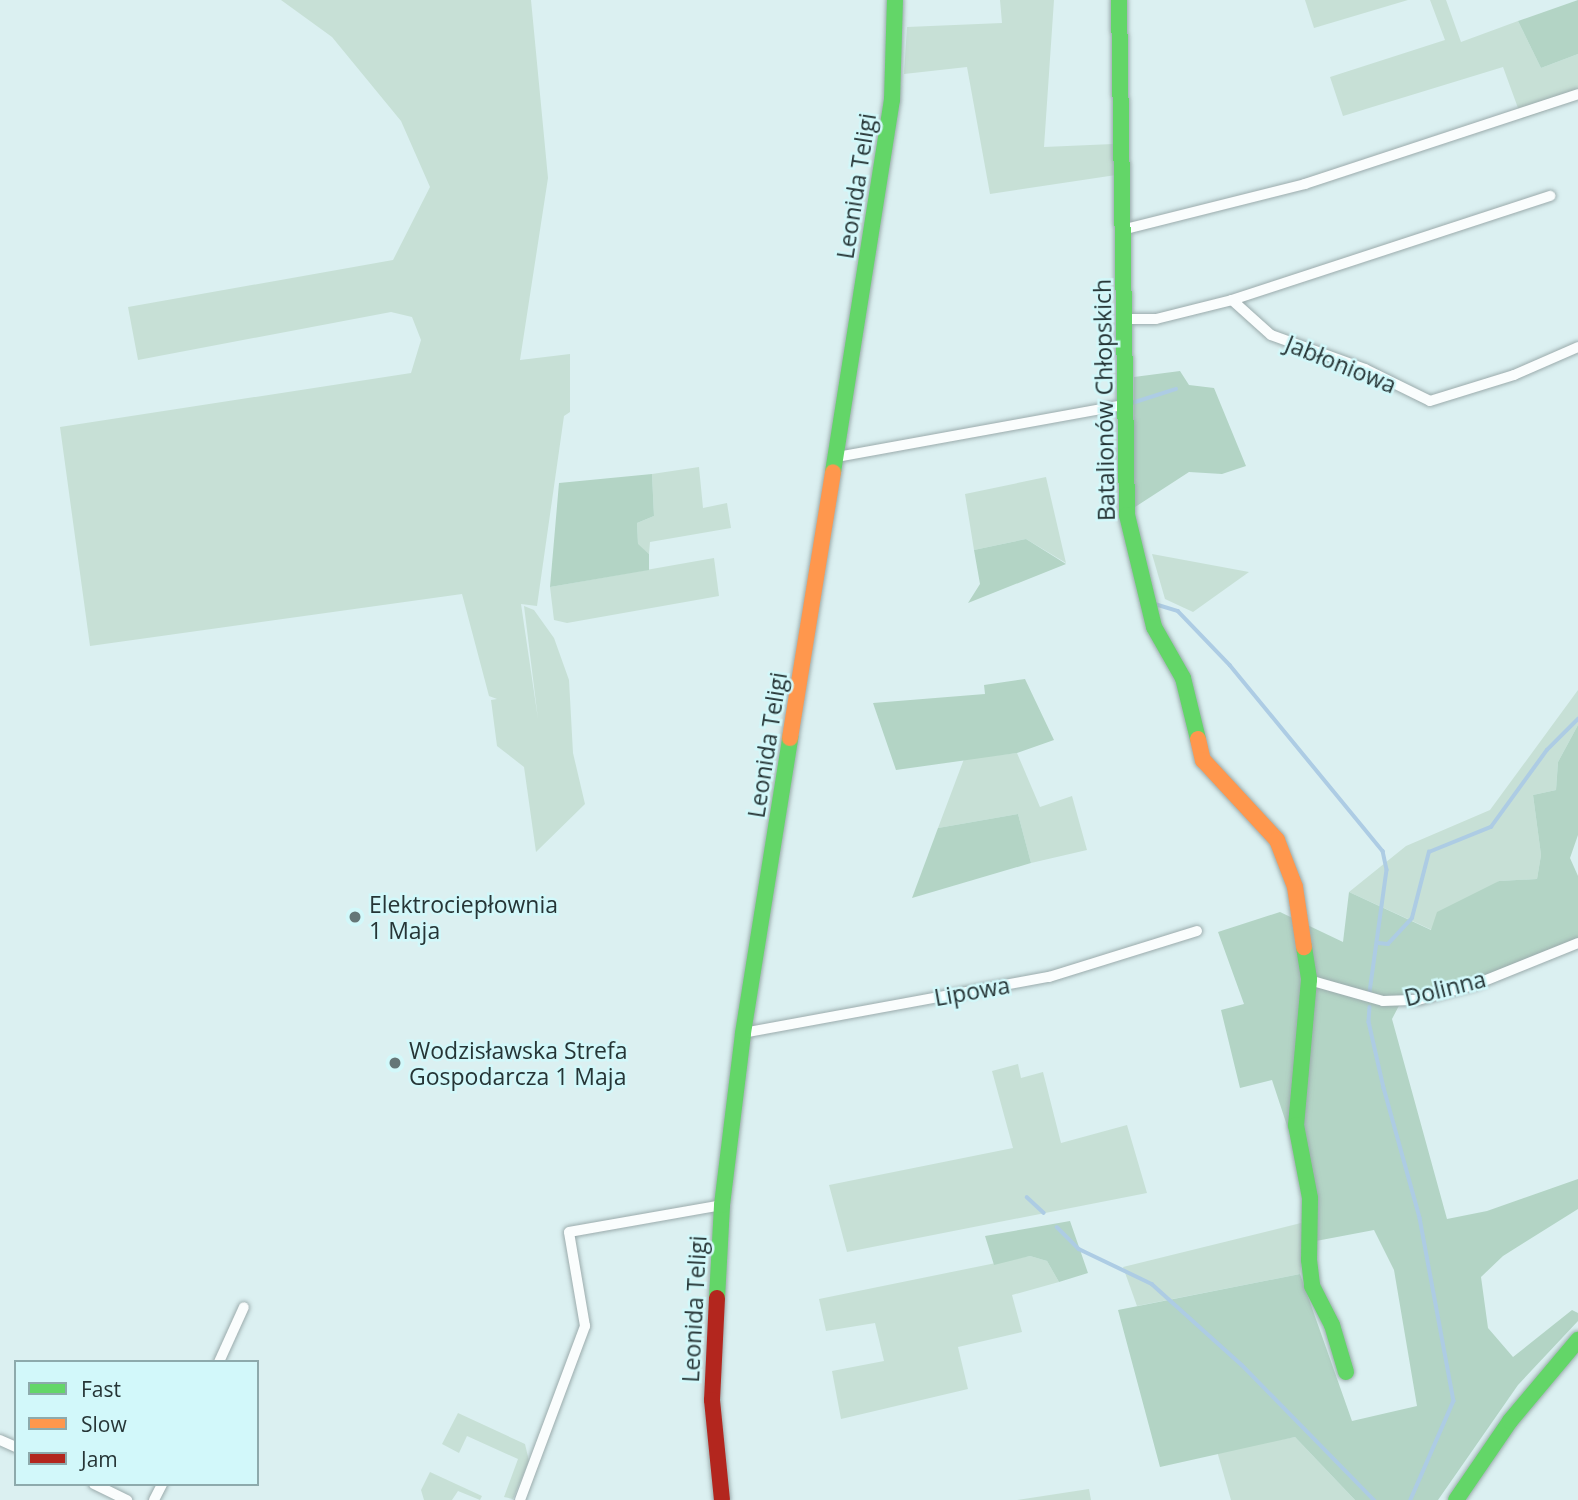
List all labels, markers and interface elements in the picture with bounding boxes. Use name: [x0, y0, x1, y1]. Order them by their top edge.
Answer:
street label: Leonida Teligi: [831, 111, 881, 261]
street label: Batalionów Chłopskich: [1088, 279, 1120, 521]
street label: Jabłoniowa: [1282, 329, 1400, 399]
street label: Leonida Teligi: [742, 670, 792, 820]
place label: Elektrociepłownia 1 Maja: [369, 890, 558, 944]
marker: Elektrociepłownia 1 Maja: [347, 909, 363, 925]
street label: Dolinna: [1401, 965, 1489, 1011]
street label: Lipowa: [932, 971, 1012, 1011]
place label: Wodzisławska Strefa Gospodarcza 1 Maja: [409, 1036, 628, 1090]
marker: Wodzisławska Strefa Gospodarcza 1 Maja: [387, 1055, 403, 1071]
street label: Leonida Teligi: [676, 1235, 712, 1383]
legend: [14, 1360, 259, 1486]
text: Fast: [81, 1375, 121, 1403]
text: Slow: [81, 1410, 127, 1438]
text: Jam: [81, 1445, 118, 1473]

